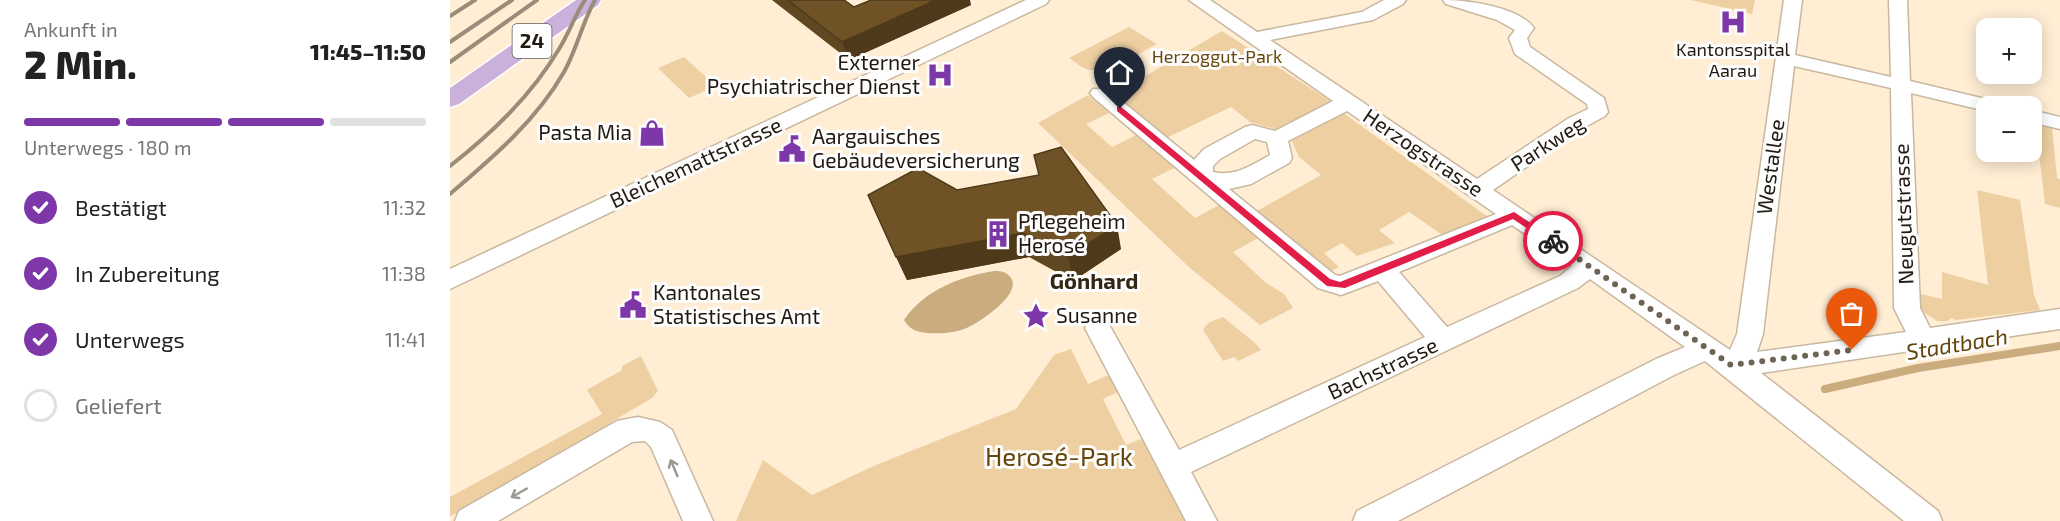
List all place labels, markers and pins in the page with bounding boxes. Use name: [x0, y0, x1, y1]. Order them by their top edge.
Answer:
hospital icon: Kantonsspital Aarau: [1718, 7, 1748, 37]
place label: Kantonsspital Aarau: [1676, 38, 1791, 81]
pin: [1094, 47, 1145, 109]
place label: Externer Psychiatrischer Dienst: [707, 49, 921, 98]
hospital icon: Externer Psychiatrischer Dienst: [925, 60, 955, 90]
shop icon: Pasta Mia: [637, 118, 667, 148]
place label: Pasta Mia: [538, 119, 632, 144]
place label: Aargauisches Gebäudeversicherung: [812, 123, 1020, 172]
public building icon: Aargauisches Gebäudeversicherung: [777, 134, 807, 164]
place label: Pflegeheim Herosé: [1018, 208, 1126, 257]
building icon: Pflegeheim Herosé: [983, 219, 1013, 249]
place label: Kantonales Statistisches Amt: [653, 279, 820, 328]
pin: [1826, 288, 1877, 350]
public building icon: Kantonales Statistisches Amt: [618, 290, 648, 320]
place icon: Susanne: [1021, 301, 1051, 331]
place label: Susanne: [1056, 302, 1138, 327]

